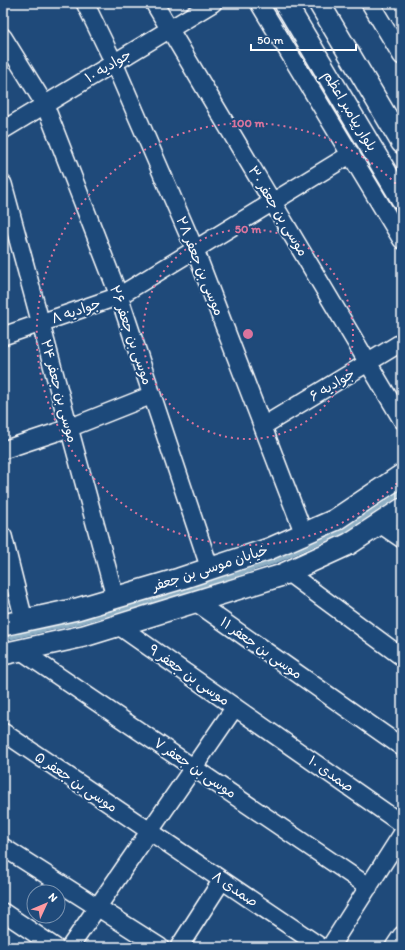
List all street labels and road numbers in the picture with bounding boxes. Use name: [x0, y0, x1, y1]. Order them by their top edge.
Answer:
street label: جوادیه ۱۰: [82, 46, 134, 86]
street label: بلوار پیامبر اعظم: [318, 68, 381, 155]
street label: موسی بن جعفر ۳۰: [244, 163, 312, 259]
street label: موسی بن جعفر ۲۸: [172, 214, 228, 318]
street label: موسی بن جعفر ۲۶: [106, 283, 156, 387]
street label: جوادیه ۸: [49, 295, 103, 327]
street label: موسی بن جعفر ۲۴: [37, 338, 81, 444]
street label: جوادیه ۶: [306, 365, 358, 405]
street label: خیابان موسی بن جعفر: [149, 541, 270, 595]
street label: موسی بن جعفر ۱۱: [217, 613, 305, 683]
street label: موسی بن جعفر ۹: [145, 641, 233, 709]
street label: موسی بن جعفر ۷: [150, 734, 240, 802]
street label: موسی بن جعفر ۵: [32, 748, 120, 816]
street label: صمدی ۱۰: [305, 752, 357, 796]
street label: صمدی ۸: [209, 867, 261, 911]

